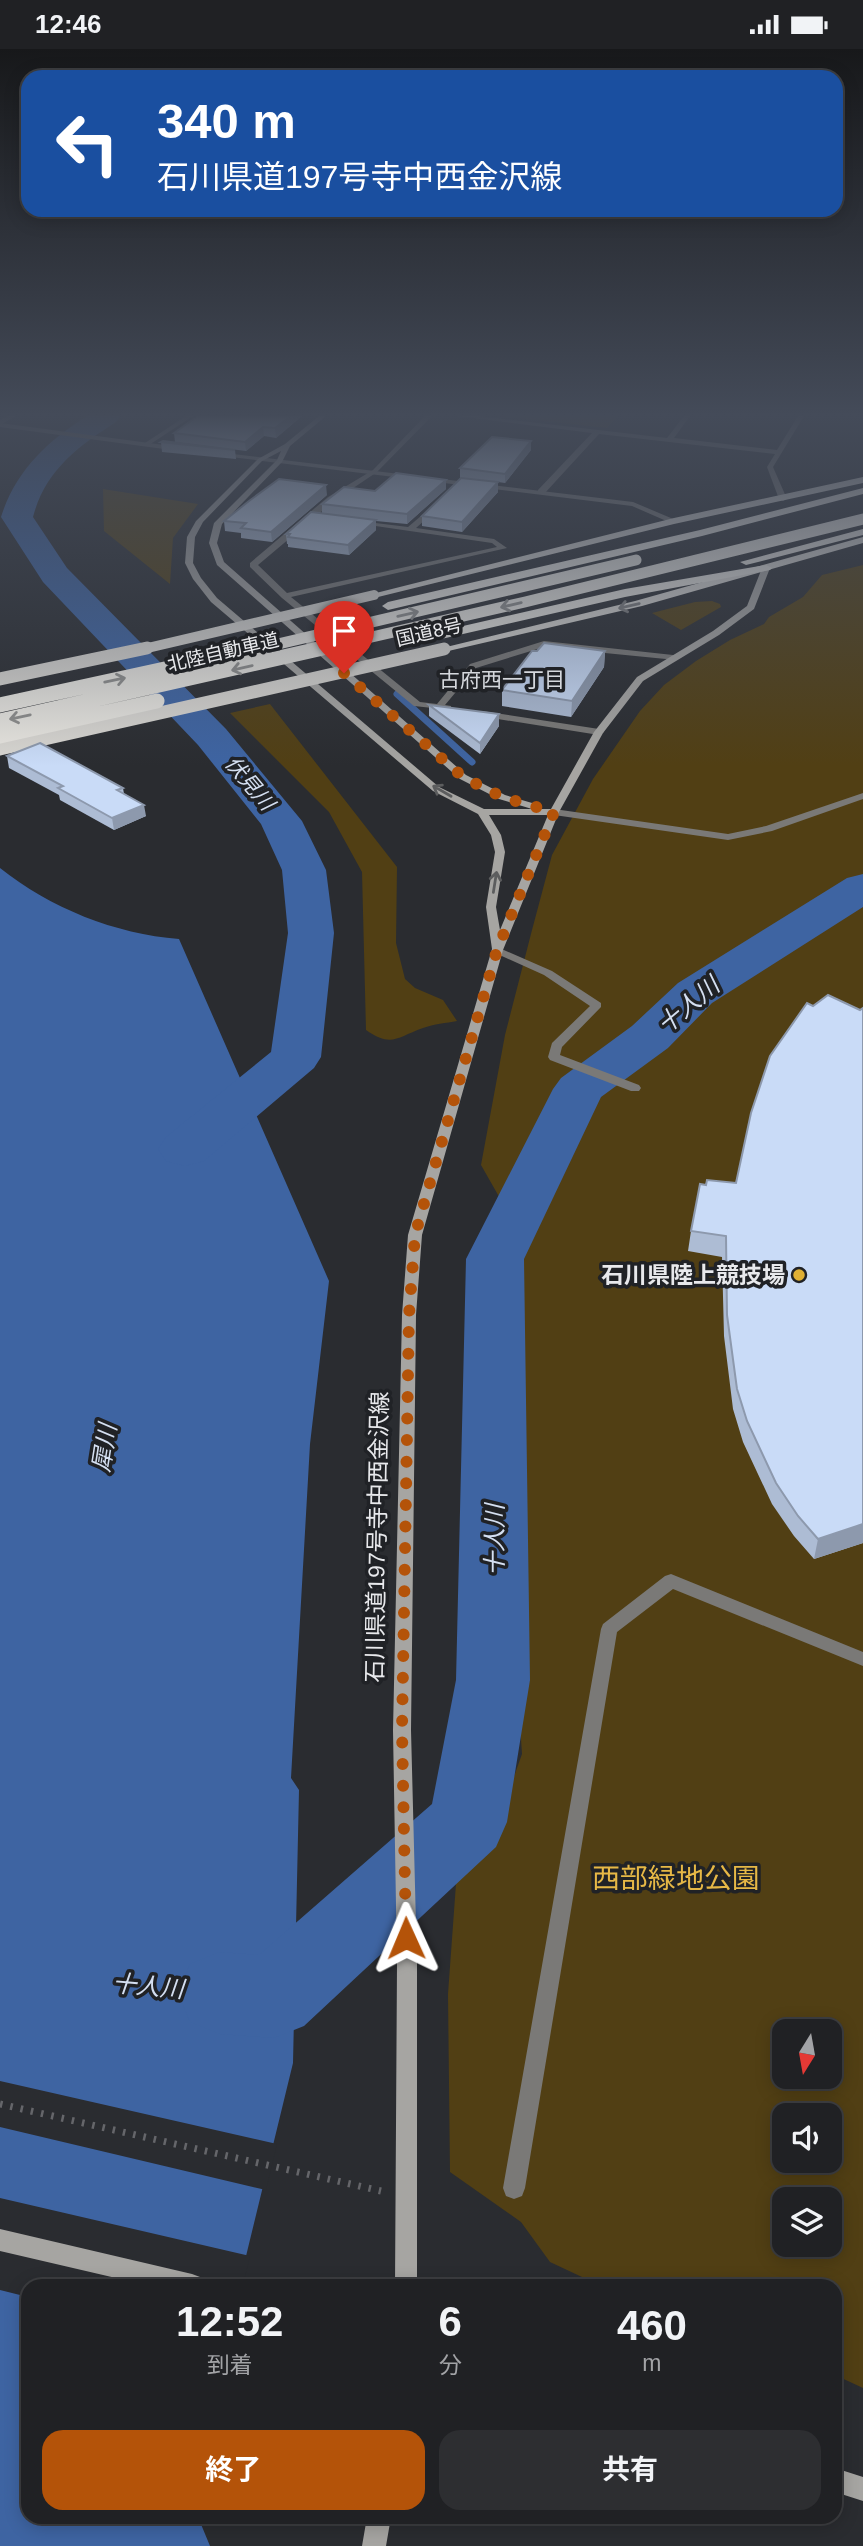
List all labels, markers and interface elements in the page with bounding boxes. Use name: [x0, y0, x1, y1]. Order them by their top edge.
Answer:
text: 12:46: [35, 9, 102, 39]
text: 340 m: [157, 94, 296, 148]
icon: left: [42, 98, 133, 189]
text: 石川県道197号寺中西金沢線: [157, 159, 562, 195]
one-way arrow: [500, 599, 523, 613]
one-way arrow: [618, 599, 641, 613]
pin: [314, 601, 374, 673]
one-way arrow: [396, 607, 419, 620]
icon: arrive: [325, 612, 363, 650]
street label: 国道8号: [394, 614, 464, 650]
street label: 北陸自動車道: [165, 629, 281, 675]
one-way arrow: [231, 661, 254, 675]
district label: 古府西一丁目: [439, 668, 565, 691]
one-way arrow: [103, 673, 126, 686]
one-way arrow: [9, 710, 32, 724]
water label: 伏見川: [221, 751, 280, 816]
one-way arrow: [433, 784, 453, 798]
one-way arrow: [489, 871, 502, 894]
water label: 十人川: [652, 970, 727, 1038]
place label: 石川県陸上競技場: [601, 1262, 785, 1288]
marker: 石川県陸上競技場: [791, 1267, 807, 1283]
street label: 石川県道197号寺中西金沢線: [361, 1391, 393, 1683]
water label: 犀川: [87, 1419, 122, 1474]
water label: 十人川: [481, 1501, 508, 1576]
park label: 西部緑地公園: [592, 1863, 760, 1894]
position arrow: [369, 1901, 443, 1975]
water label: 十人川: [111, 1969, 188, 2003]
north arrow: [772, 2019, 842, 2089]
map controls: [772, 2019, 842, 2257]
button: sound: [772, 2103, 842, 2173]
button: layers: [772, 2187, 842, 2257]
text: 12:52: [176, 2298, 283, 2345]
text: 6: [438, 2298, 462, 2345]
text: 460: [617, 2302, 687, 2349]
text: m: [642, 2350, 662, 2376]
text: 到着: [207, 2352, 253, 2378]
text: 分: [439, 2352, 462, 2378]
button: 終了: [42, 2430, 425, 2510]
button: 共有: [439, 2430, 821, 2510]

